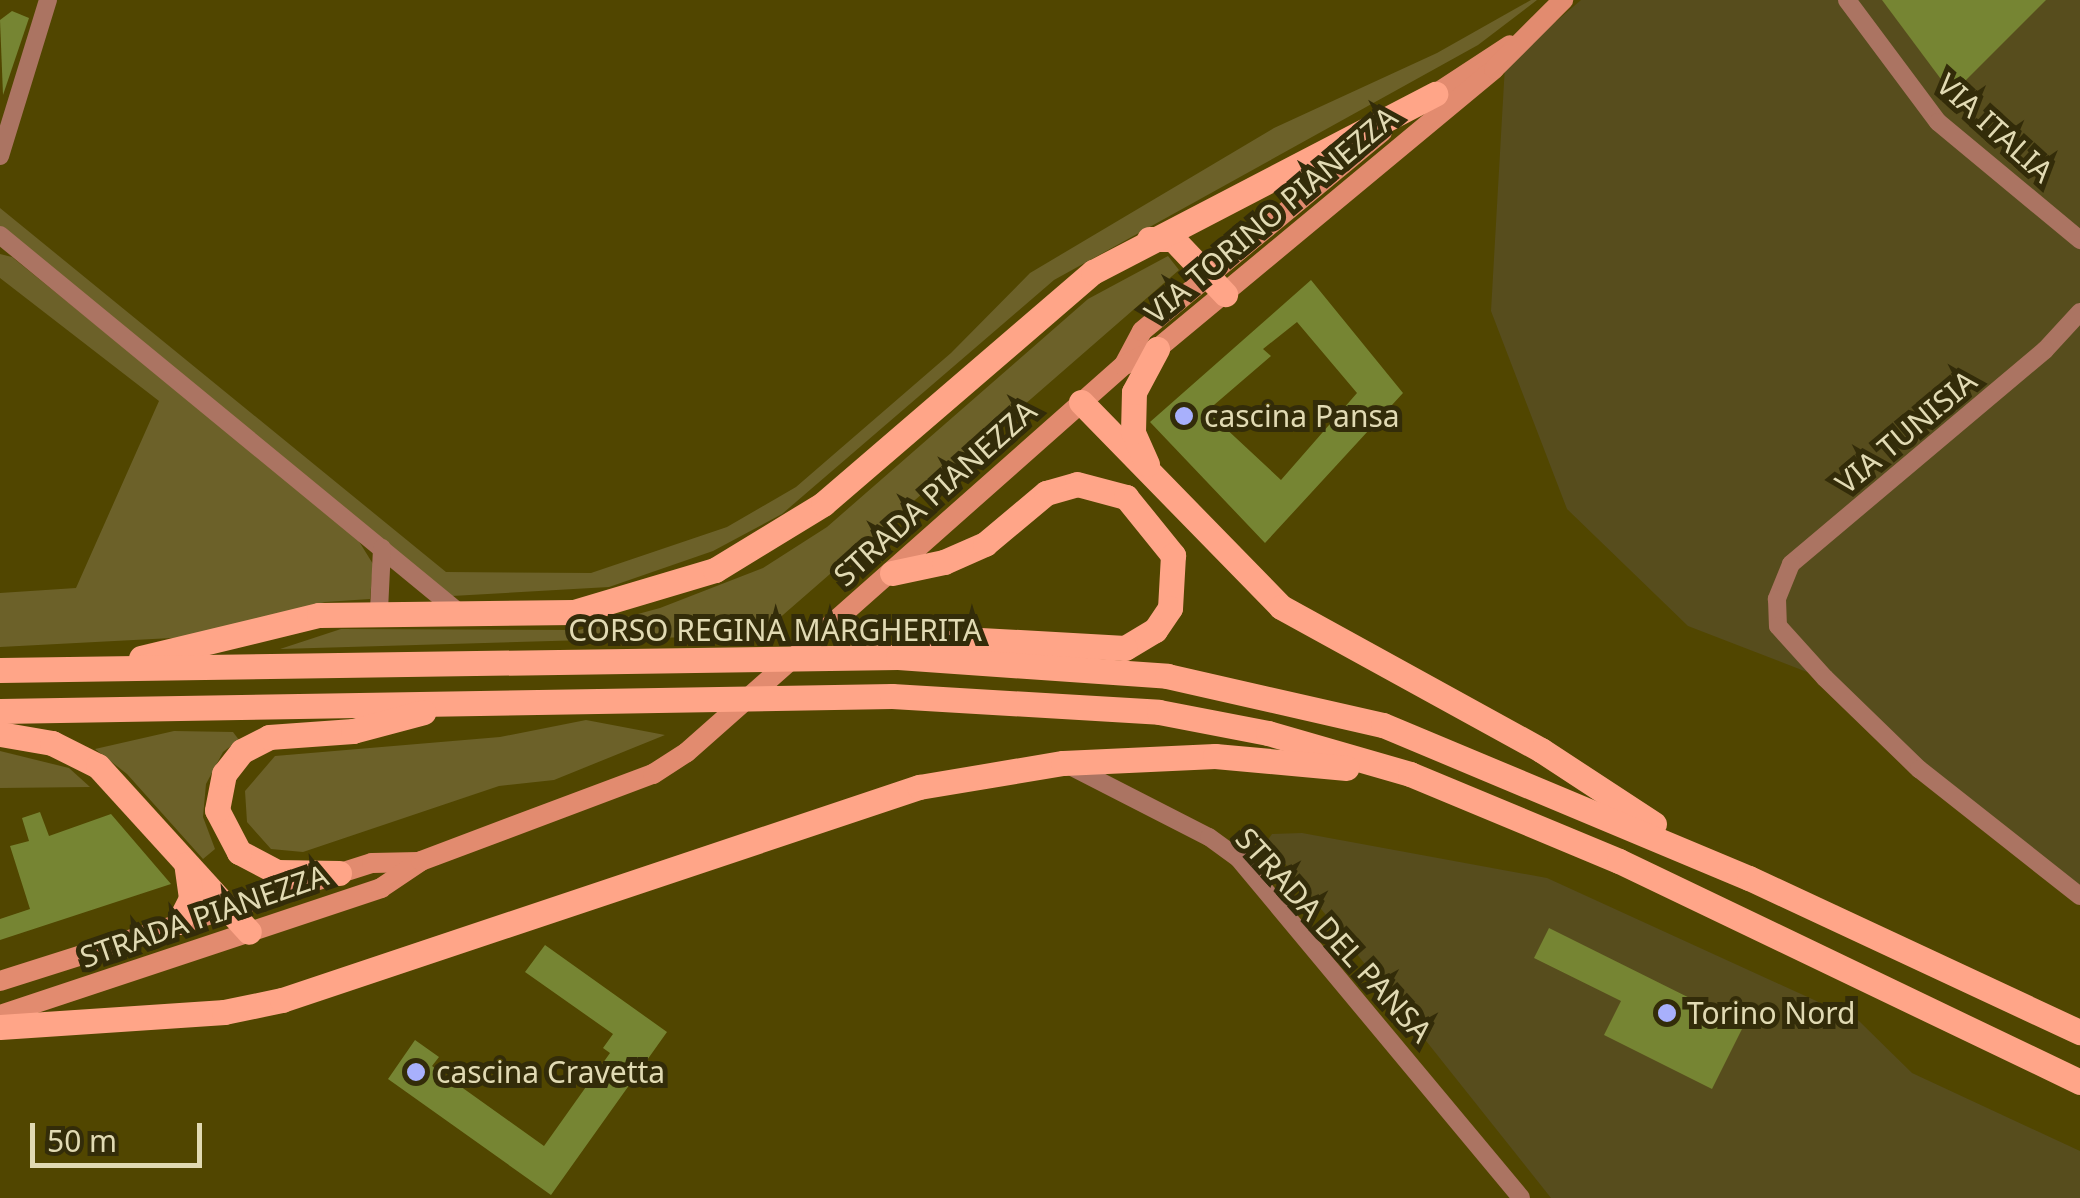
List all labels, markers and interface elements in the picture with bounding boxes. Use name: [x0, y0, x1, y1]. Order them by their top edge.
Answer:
street label: VIA ITALIA: [1929, 66, 2061, 190]
street label: VIA TORINO PIANEZZA: [1138, 99, 1404, 331]
street label: VIA TUNISIA: [1828, 363, 1984, 501]
street label: STRADA PIANEZZA: [826, 393, 1044, 593]
place label: cascina Pansa: [1204, 398, 1400, 434]
marker: cascina Pansa: [1173, 405, 1195, 427]
street label: CORSO REGINA MARGHERITA: [568, 612, 982, 648]
street label: STRADA DEL PANSA: [1228, 821, 1440, 1049]
street label: STRADA PIANEZZA: [75, 857, 333, 975]
place label: Torino Nord: [1687, 995, 1856, 1031]
marker: Torino Nord: [1656, 1002, 1678, 1024]
place label: cascina Cravetta: [436, 1054, 665, 1090]
marker: cascina Cravetta: [405, 1061, 427, 1083]
scale bar: [35, 1103, 208, 1165]
text: 50 m: [47, 1120, 117, 1161]

